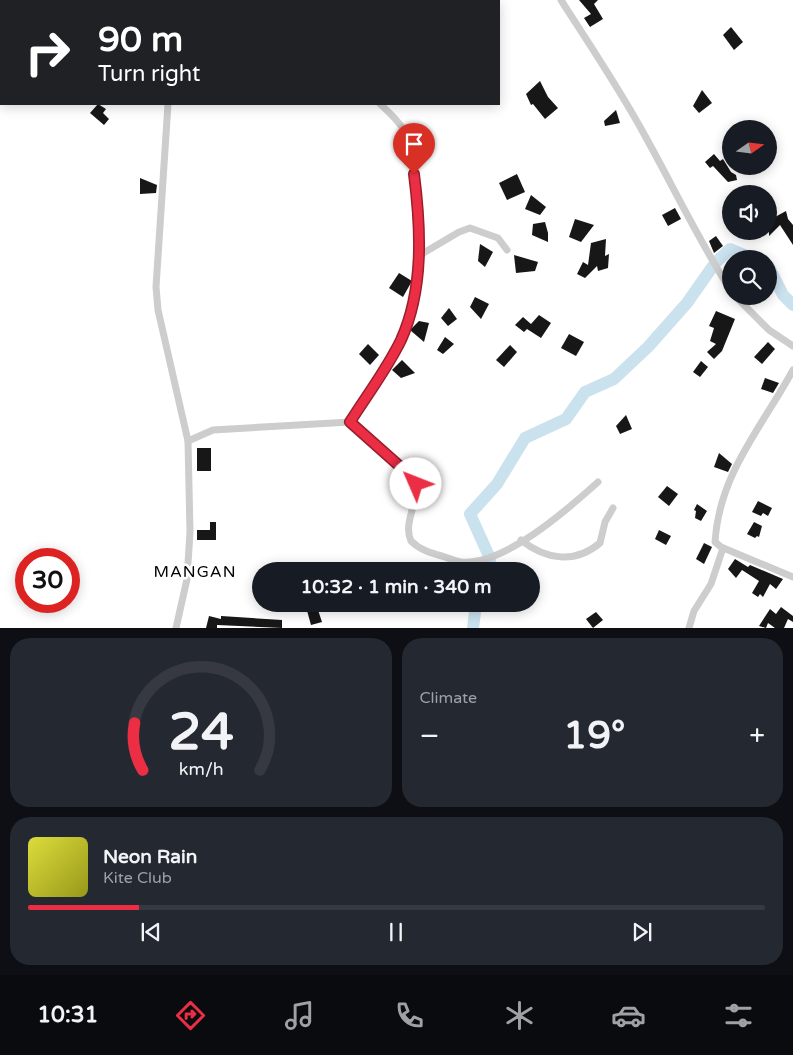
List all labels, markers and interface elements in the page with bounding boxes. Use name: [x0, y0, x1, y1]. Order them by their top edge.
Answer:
text: 90 m: [98, 19, 183, 61]
icon: right: [15, 20, 80, 85]
text: Turn right: [98, 61, 200, 87]
north arrow: [722, 120, 778, 175]
map controls: [722, 120, 777, 305]
pin: [393, 123, 435, 174]
icon: arrive: [400, 130, 428, 158]
button: sound: [722, 185, 777, 240]
button: search: [722, 250, 777, 305]
position arrow: [389, 457, 441, 509]
speed limit sign: 30: [15, 548, 80, 613]
district label: MANGAN: [153, 562, 237, 582]
text: 10:32 · 1 min · 340 m: [300, 576, 492, 598]
text: Climate: [420, 688, 477, 708]
text: 24: [168, 701, 233, 764]
text: 19°: [563, 713, 625, 759]
text: −: [420, 719, 439, 753]
text: +: [749, 719, 765, 753]
text: km/h: [178, 759, 223, 780]
text: Neon Rain: [103, 846, 197, 868]
text: Kite Club: [103, 868, 172, 888]
icon: previous: [137, 918, 165, 946]
icon: pause: [382, 918, 410, 946]
icon: next: [628, 918, 656, 946]
icon: directions: [173, 998, 208, 1033]
icon: music: [282, 998, 317, 1033]
icon: phone: [392, 998, 427, 1033]
icon: climate: [502, 998, 537, 1033]
icon: car: [611, 998, 646, 1033]
icon: filters: [721, 998, 756, 1033]
text: 10:31: [37, 1002, 98, 1028]

